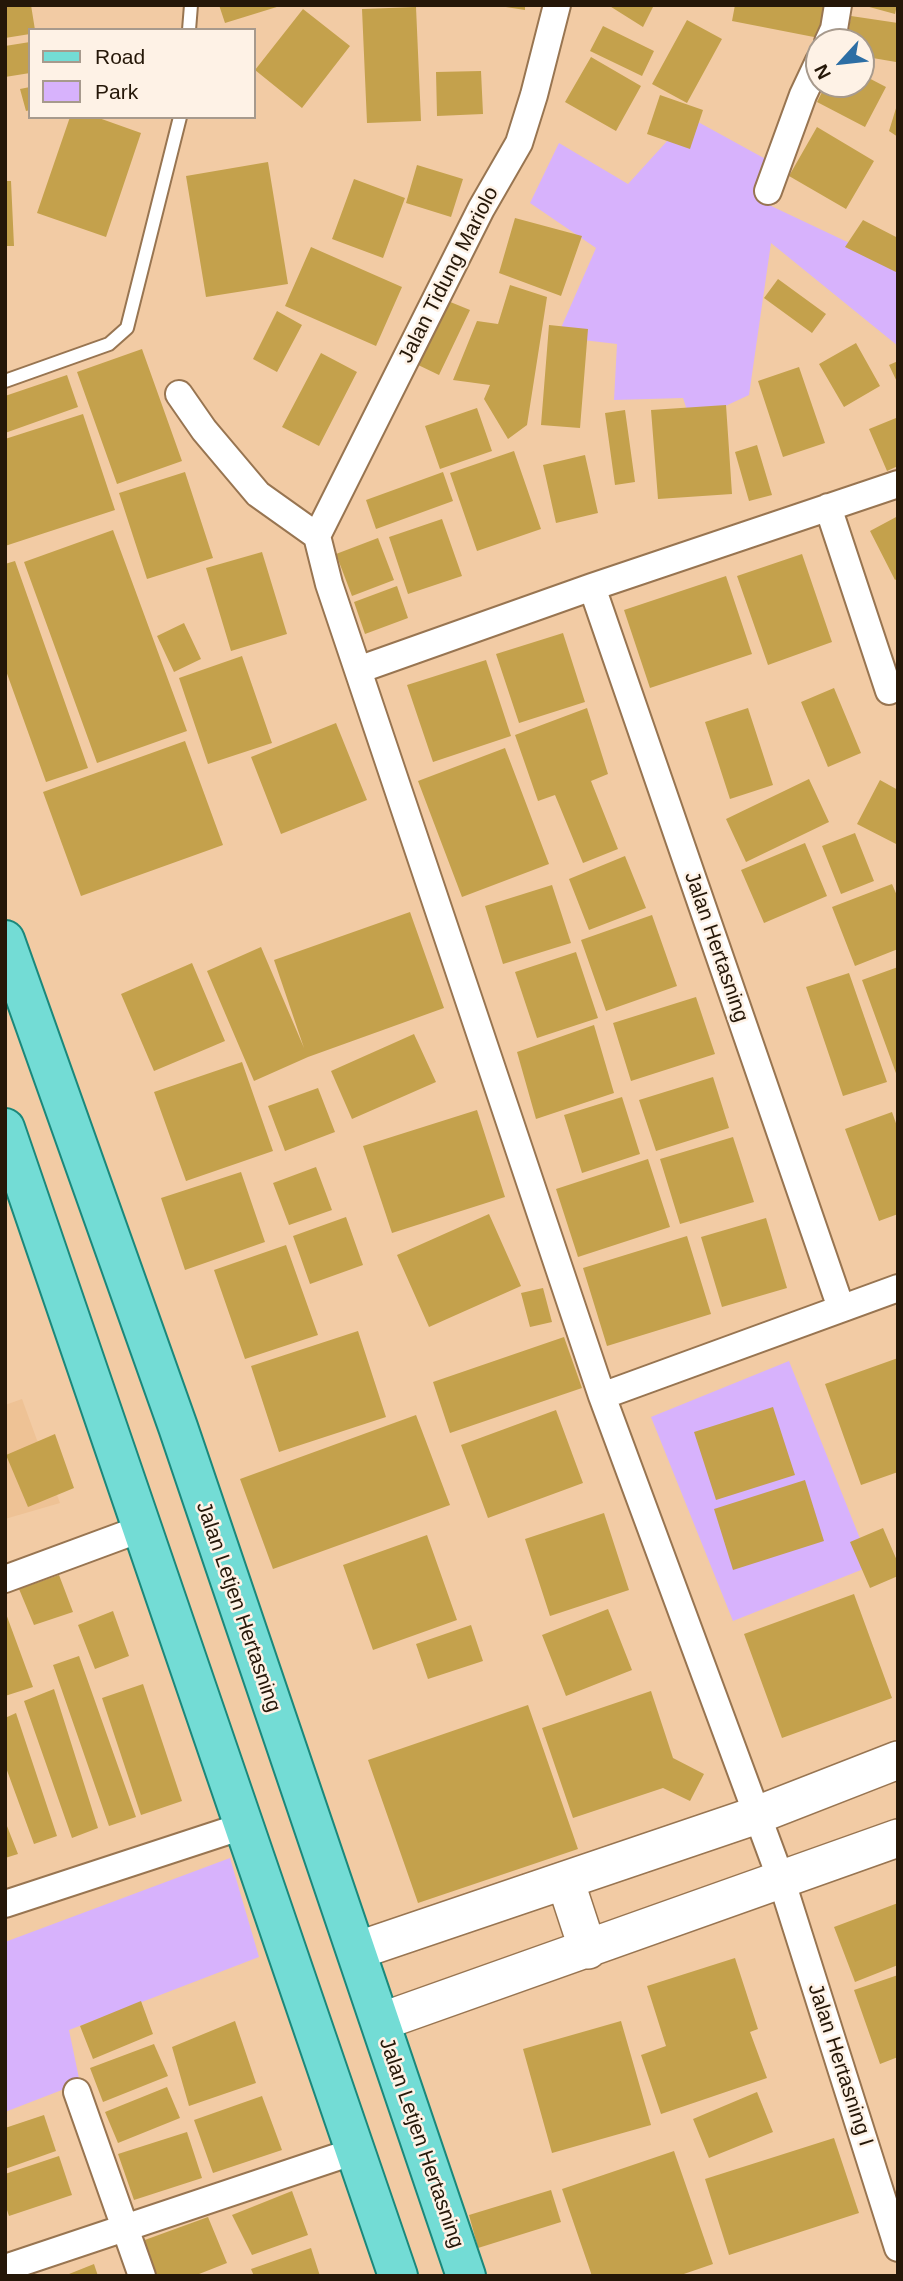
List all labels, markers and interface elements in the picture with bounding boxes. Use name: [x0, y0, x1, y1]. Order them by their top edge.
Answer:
legend: [28, 28, 256, 119]
north arrow: [805, 28, 875, 98]
text: Road: [95, 45, 145, 68]
text: N: [810, 61, 835, 83]
text: Park: [95, 80, 138, 103]
street label: Jalan Tidung Mariolo: [394, 183, 504, 367]
street label: Jalan Hertasning: [678, 868, 754, 1026]
street label: Jalan Letjen Hertasning: [190, 1499, 286, 1715]
street label: Jalan Hertasning I: [802, 1981, 878, 2149]
street label: Jalan Letjen Hertasning: [373, 2035, 469, 2251]

